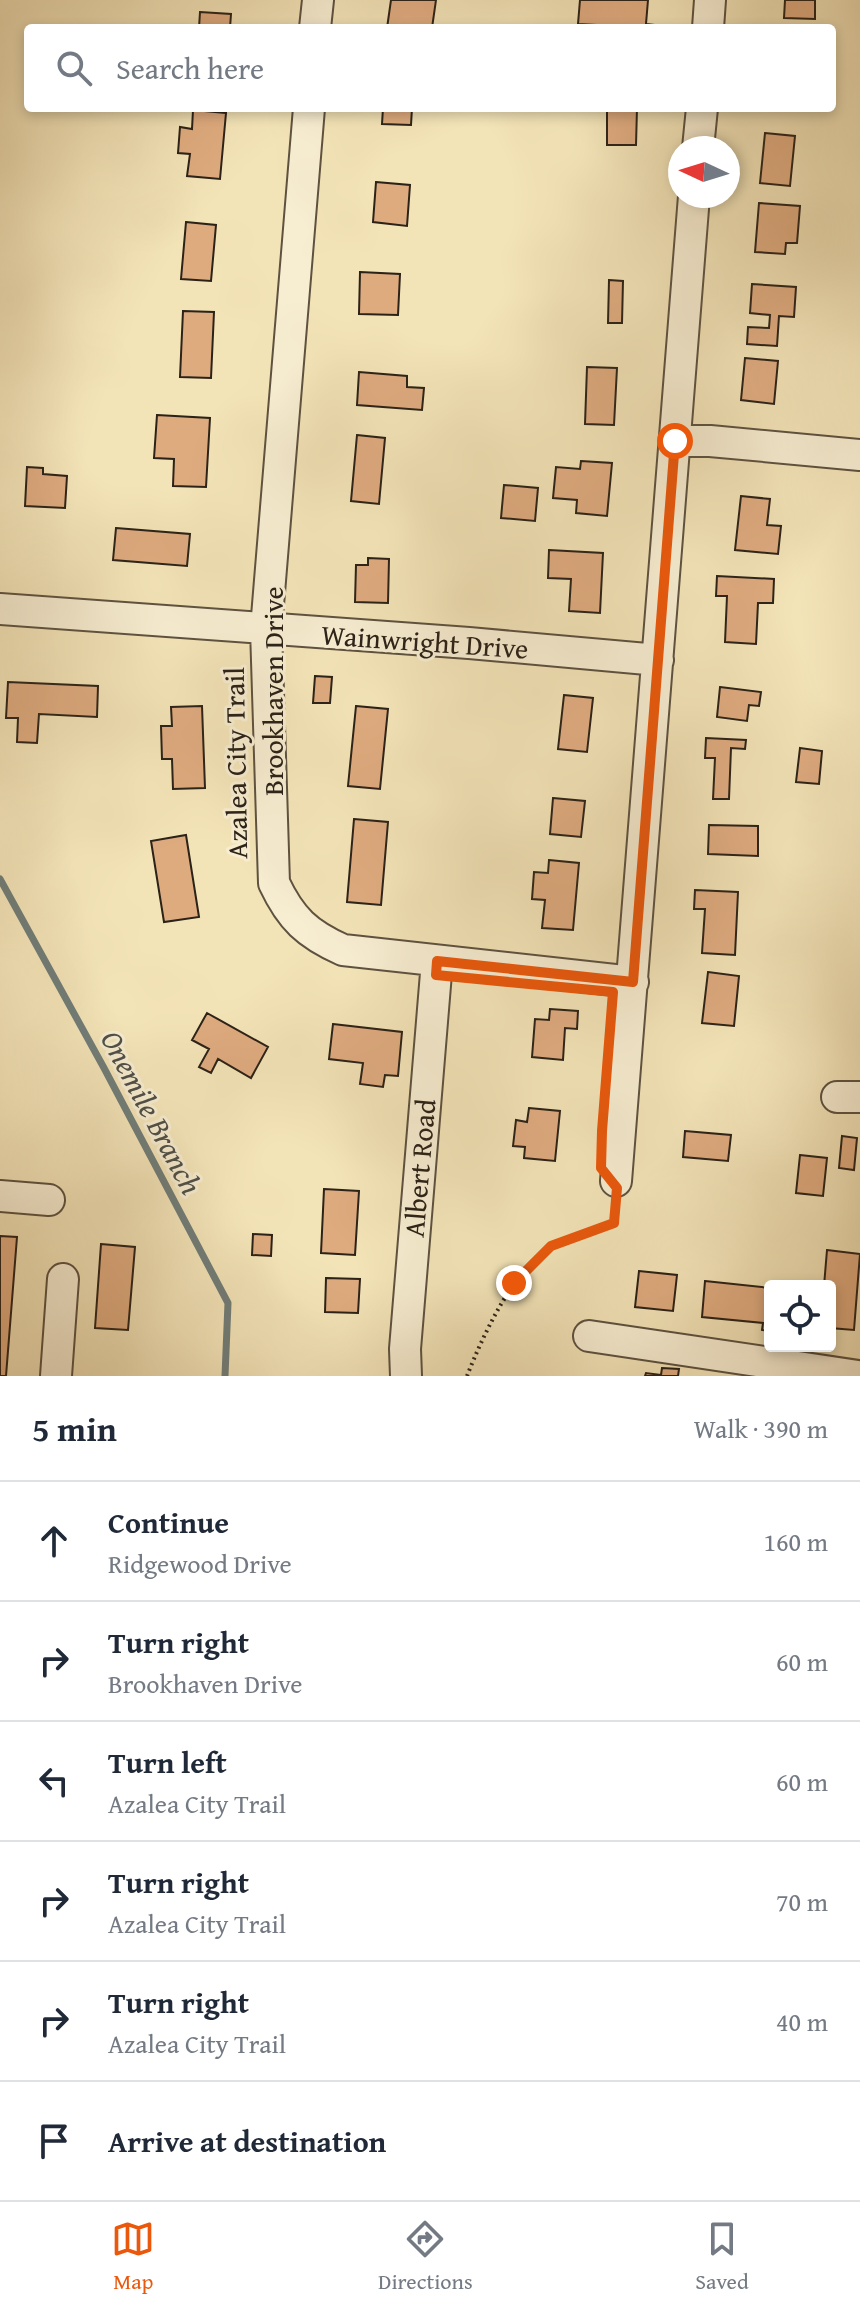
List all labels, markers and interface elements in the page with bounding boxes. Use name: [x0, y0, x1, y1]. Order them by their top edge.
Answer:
search box: [24, 24, 836, 112]
icon: search: [52, 46, 96, 90]
text: Search here: [116, 46, 264, 90]
north arrow: [668, 136, 740, 208]
route start: [657, 423, 693, 459]
street label: Brookhaven Drive: [252, 586, 293, 796]
street label: Wainwright Drive: [320, 613, 530, 669]
street label: Azalea City Trail: [213, 667, 257, 859]
water label: Onemile Branch: [90, 1022, 214, 1202]
street label: Albert Road: [393, 1097, 445, 1239]
route end: [496, 1265, 532, 1301]
map controls: [764, 1280, 836, 1352]
button: locate: [764, 1280, 836, 1352]
text: 5 min: [32, 1404, 117, 1453]
text: Walk · 390 m: [694, 1409, 828, 1448]
text: Continue: [108, 1500, 229, 1544]
icon: ahead: [32, 1519, 76, 1563]
text: 160 m: [763, 1522, 828, 1561]
text: Ridgewood Drive: [108, 1544, 292, 1583]
text: Turn right: [108, 1620, 249, 1664]
icon: right: [32, 1639, 76, 1683]
text: 60 m: [776, 1642, 828, 1681]
text: Brookhaven Drive: [108, 1664, 302, 1703]
text: Turn left: [108, 1740, 227, 1784]
icon: left: [32, 1759, 76, 1803]
text: 60 m: [776, 1762, 828, 1801]
text: Azalea City Trail: [108, 1784, 286, 1823]
text: Turn right: [108, 1860, 249, 1904]
icon: right: [32, 1879, 76, 1923]
text: 70 m: [776, 1882, 828, 1921]
text: Azalea City Trail: [108, 1904, 286, 1943]
text: Turn right: [108, 1980, 249, 2024]
icon: right: [32, 1999, 76, 2043]
text: 40 m: [776, 2002, 828, 2041]
text: Azalea City Trail: [108, 2024, 286, 2063]
icon: arrive: [32, 2119, 76, 2163]
text: Arrive at destination: [108, 2119, 386, 2163]
tab: Map: [111, 2217, 155, 2297]
tab: Directions: [378, 2217, 473, 2297]
tab: Saved: [695, 2217, 749, 2297]

